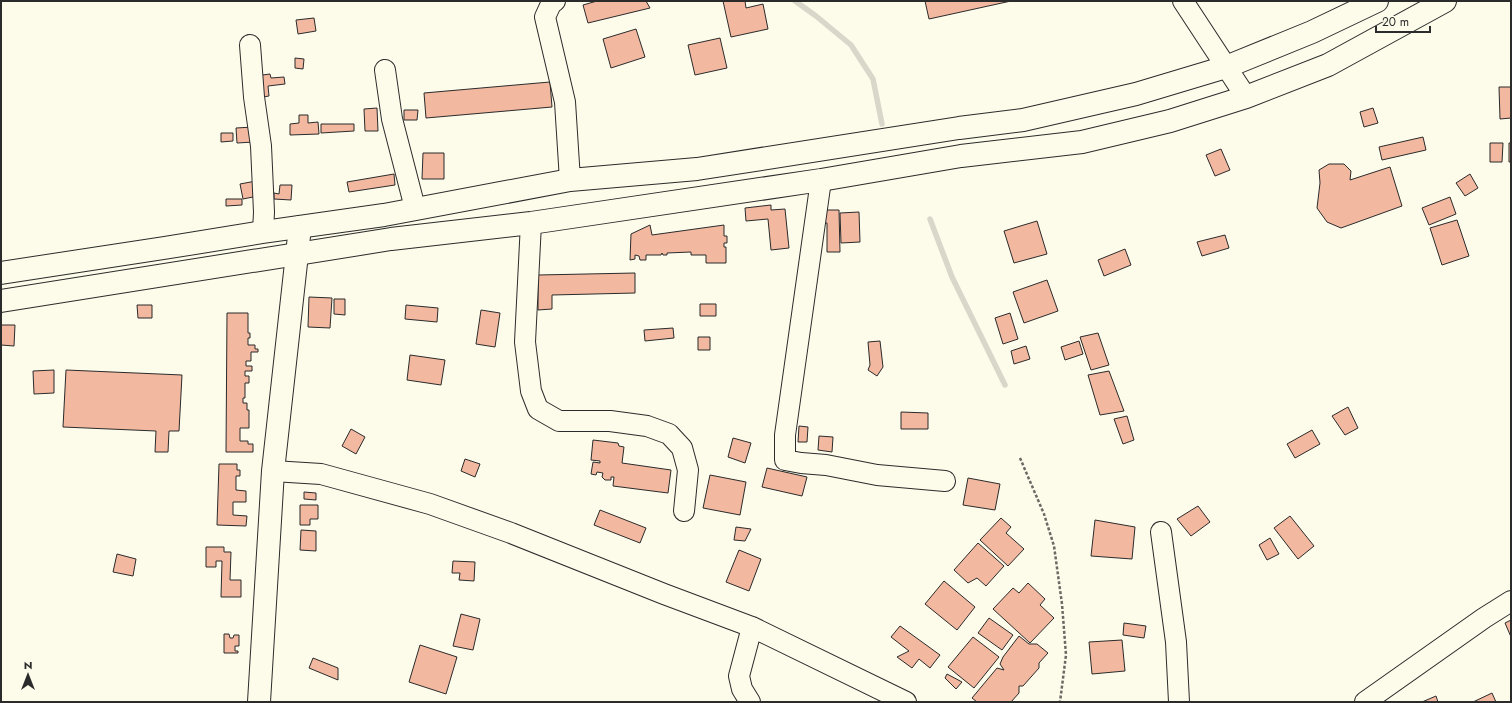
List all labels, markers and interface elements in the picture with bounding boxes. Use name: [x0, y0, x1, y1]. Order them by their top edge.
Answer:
scale bar: [1376, 8, 1430, 34]
text: 20 m: [1382, 13, 1409, 31]
north arrow: [8, 655, 48, 695]
text: N: [24, 657, 32, 673]

